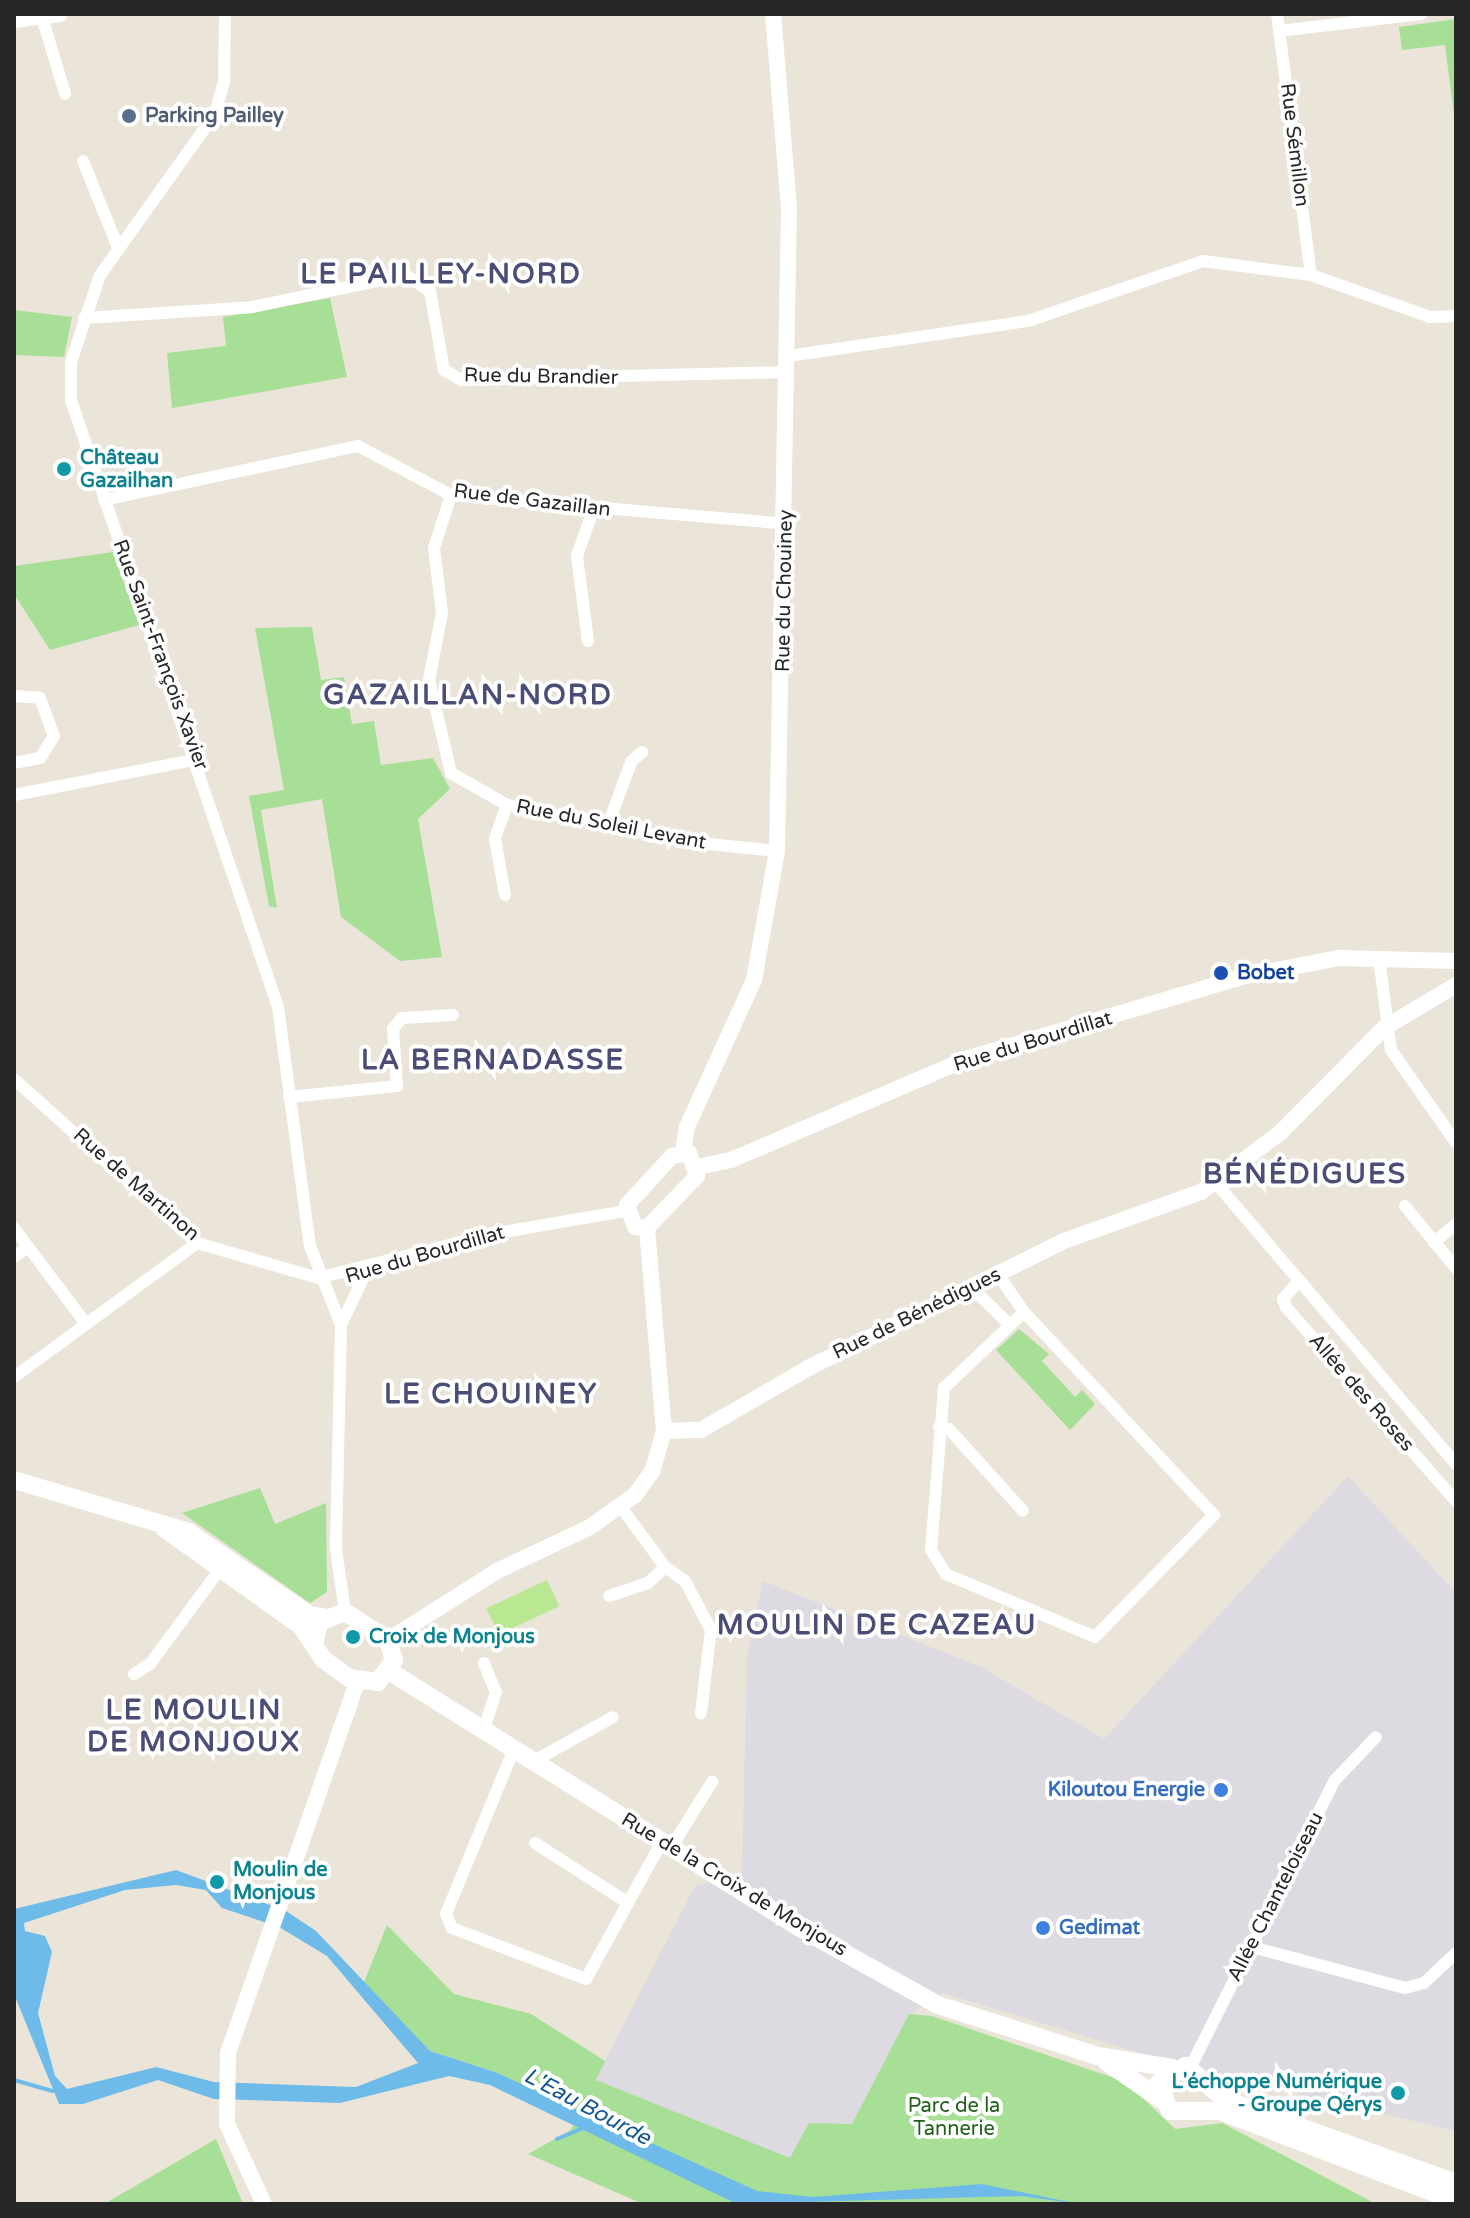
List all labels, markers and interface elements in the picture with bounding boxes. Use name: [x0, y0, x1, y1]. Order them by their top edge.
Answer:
street label: Rue Sémillon: [1275, 82, 1313, 208]
place label: Parking Pailley: [145, 104, 284, 128]
marker: Parking Pailley: [120, 107, 138, 125]
district label: LE PAILLEY-NORD: [300, 257, 582, 291]
street label: Rue du Brandier: [464, 364, 618, 390]
place label: Château Gazailhan: [80, 446, 173, 493]
marker: Château Gazailhan: [55, 460, 73, 478]
street label: Rue de Gazaillan: [452, 479, 612, 523]
street label: Rue du Chouiney: [772, 510, 798, 672]
street label: Rue Saint-François Xavier: [107, 537, 213, 773]
district label: GAZAILLAN-NORD: [323, 678, 613, 712]
street label: Rue du Soleil Levant: [514, 795, 708, 855]
place label: Bobet: [1237, 961, 1294, 985]
marker: Bobet: [1212, 964, 1230, 982]
street label: Rue du Bourdillat: [951, 1006, 1115, 1078]
district label: LA BERNADASSE: [361, 1043, 625, 1077]
street label: Rue de Martinon: [68, 1124, 204, 1246]
district label: BÉNÉDIGUES: [1203, 1157, 1407, 1191]
street label: Rue du Bourdillat: [343, 1221, 507, 1289]
street label: Rue de Bénédigues: [829, 1263, 1005, 1365]
street label: Allée des Roses: [1303, 1329, 1419, 1457]
district label: LE CHOUINEY: [384, 1377, 598, 1411]
district label: MOULIN DE CAZEAU: [717, 1608, 1037, 1642]
place label: Croix de Monjous: [369, 1625, 535, 1649]
marker: Croix de Monjous: [344, 1628, 362, 1646]
district label: LE MOULIN DE MONJOUX: [87, 1693, 301, 1759]
place label: Kiloutou Energie: [1048, 1778, 1205, 1802]
marker: Kiloutou Energie: [1212, 1781, 1230, 1799]
street label: Rue de la Croix de Monjous: [617, 1808, 851, 1962]
street label: Allée Chanteloiseau: [1223, 1808, 1329, 1986]
place label: Moulin de Monjous: [233, 1858, 328, 1905]
marker: Moulin de Monjous: [208, 1873, 226, 1891]
place label: Gedimat: [1059, 1916, 1140, 1940]
marker: Gedimat: [1034, 1919, 1052, 1937]
water label: L'Eau Bourde: [519, 2063, 655, 2151]
place label: L'échoppe Numérique - Groupe Qérys: [1172, 2070, 1382, 2117]
marker: L'échoppe Numérique - Groupe Qérys: [1389, 2084, 1407, 2102]
park label: Parc de la Tannerie: [908, 2094, 1000, 2141]

